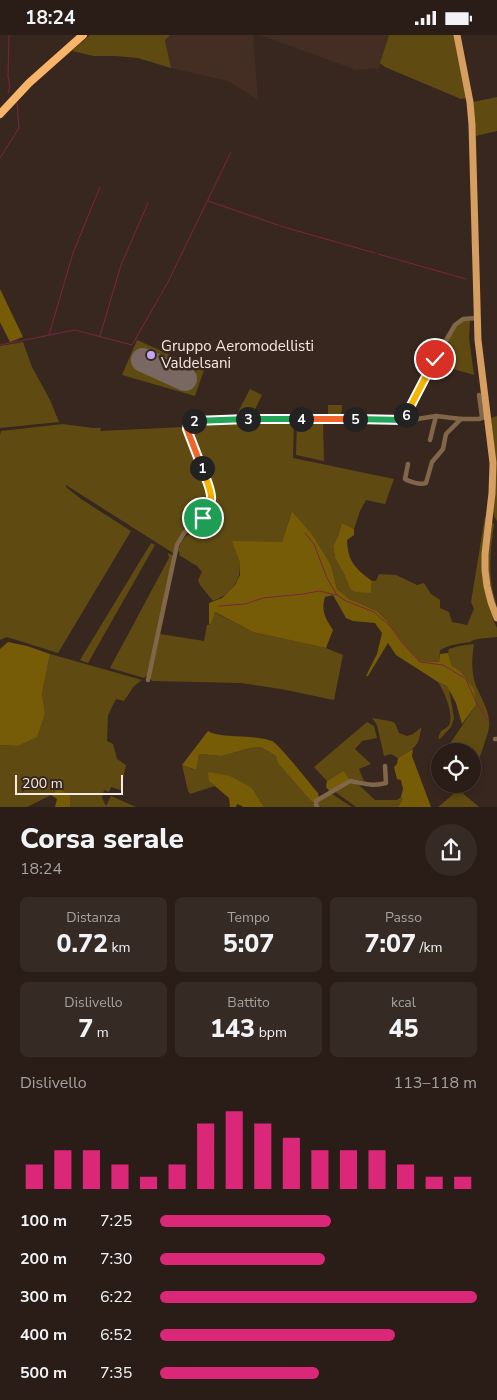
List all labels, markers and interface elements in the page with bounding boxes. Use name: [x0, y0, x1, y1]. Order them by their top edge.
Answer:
text: 18:24: [25, 5, 75, 31]
place label: Gruppo Aeromodellisti Valdelsani: [160, 336, 314, 373]
pin: [414, 338, 456, 380]
icon: check: [421, 345, 449, 373]
marker: Gruppo Aeromodellisti Valdelsani: [145, 349, 157, 361]
pin: 6: [394, 403, 418, 427]
text: 6: [402, 406, 411, 425]
pin: 3: [236, 407, 260, 431]
pin: 4: [288, 407, 314, 431]
pin: 5: [342, 407, 368, 431]
pin: 2: [182, 409, 206, 433]
text: 3: [244, 410, 253, 429]
text: 4: [297, 410, 306, 429]
text: 5: [351, 410, 360, 429]
text: 2: [190, 412, 199, 431]
pin: 1: [190, 455, 214, 481]
text: 1: [198, 459, 207, 478]
pin: [182, 497, 224, 539]
icon: arrive: [189, 504, 217, 532]
map controls: [431, 743, 481, 793]
button: locate: [431, 743, 481, 793]
scale bar: [15, 773, 122, 796]
text: 200 m: [22, 774, 63, 793]
text: Corsa serale: [20, 820, 184, 858]
button: share: [425, 824, 477, 876]
text: 18:24: [20, 858, 62, 880]
text: Distanza: [66, 908, 121, 927]
text: Tempo: [227, 908, 270, 927]
text: Passo: [385, 908, 422, 927]
text: 0.72: [56, 927, 108, 961]
text: 5:07: [223, 927, 274, 961]
text: 7:07: [364, 927, 416, 961]
text: km: [108, 938, 131, 957]
text: /km: [416, 938, 443, 957]
text: Dislivello: [64, 993, 123, 1012]
text: Battito: [227, 993, 270, 1012]
text: kcal: [391, 993, 416, 1012]
text: 7: [78, 1012, 93, 1046]
text: 143: [210, 1012, 255, 1046]
text: 45: [388, 1012, 419, 1046]
text: m: [93, 1023, 109, 1042]
text: bpm: [255, 1023, 287, 1042]
text: Dislivello: [20, 1072, 87, 1094]
text: 113–118 m: [394, 1072, 477, 1094]
text: 100 m: [20, 1210, 67, 1232]
text: 7:25: [100, 1210, 132, 1232]
text: 200 m: [20, 1248, 67, 1270]
text: 7:30: [100, 1248, 132, 1270]
text: 300 m: [20, 1286, 67, 1308]
text: 6:22: [100, 1286, 132, 1308]
text: 400 m: [20, 1324, 67, 1346]
text: 6:52: [100, 1324, 132, 1346]
text: 500 m: [20, 1362, 67, 1384]
text: 7:35: [100, 1362, 132, 1384]

